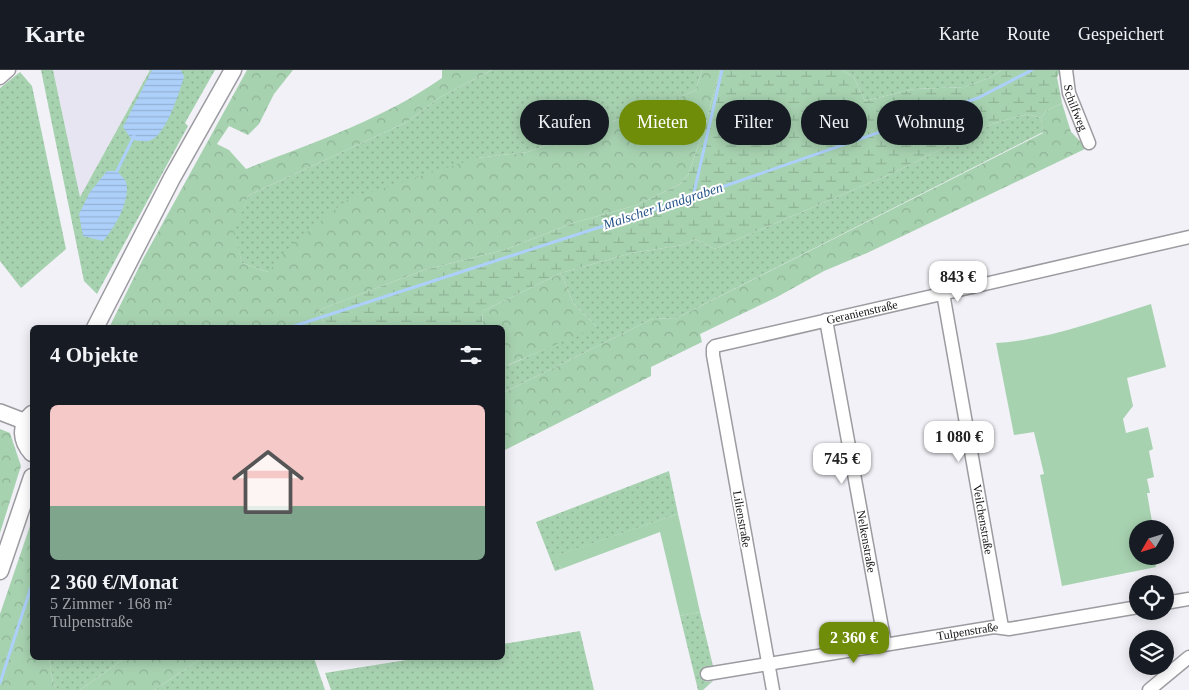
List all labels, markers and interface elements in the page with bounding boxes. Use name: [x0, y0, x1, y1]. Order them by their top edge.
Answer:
text: Karte: [25, 21, 85, 47]
text: Karte: [939, 24, 979, 44]
text: Route: [1007, 24, 1050, 44]
text: Gespeichert: [1078, 24, 1164, 44]
street label: Schilfweg: [1061, 84, 1090, 133]
chip: Kaufen: [520, 100, 609, 145]
chip: Mieten: [619, 100, 706, 145]
chip: Filter: [716, 100, 791, 145]
chip: Neu: [801, 100, 867, 145]
chip: Wohnung: [877, 100, 983, 145]
water label: Malscher Landgraben: [600, 180, 725, 233]
pin: 843 €: [923, 260, 993, 303]
text: 843 €: [940, 268, 976, 285]
street label: Geranienstraße: [825, 297, 899, 327]
icon: filters: [457, 341, 485, 369]
text: 4 Objekte: [50, 343, 138, 367]
pin: 1 080 €: [913, 420, 1005, 463]
text: 1 080 €: [935, 428, 983, 445]
icon: home: [223, 437, 313, 527]
pin: 745 €: [807, 442, 877, 485]
text: 745 €: [824, 450, 860, 467]
street label: Veilchenstraße: [970, 483, 996, 556]
street label: Lilienstraße: [730, 490, 754, 548]
street label: Nelkenstraße: [854, 509, 879, 574]
north arrow: [1129, 520, 1174, 565]
map controls: [1129, 520, 1174, 675]
text: 2 360 €/Monat: [50, 570, 178, 594]
button: locate: [1129, 575, 1174, 620]
text: 5 Zimmer · 168 m²: [50, 595, 172, 612]
text: Tulpenstraße: [50, 613, 133, 630]
street label: Tulpenstraße: [936, 620, 999, 643]
pin: 2 360 €: [808, 622, 900, 664]
text: 2 360 €: [830, 629, 878, 646]
button: layers: [1129, 630, 1174, 675]

